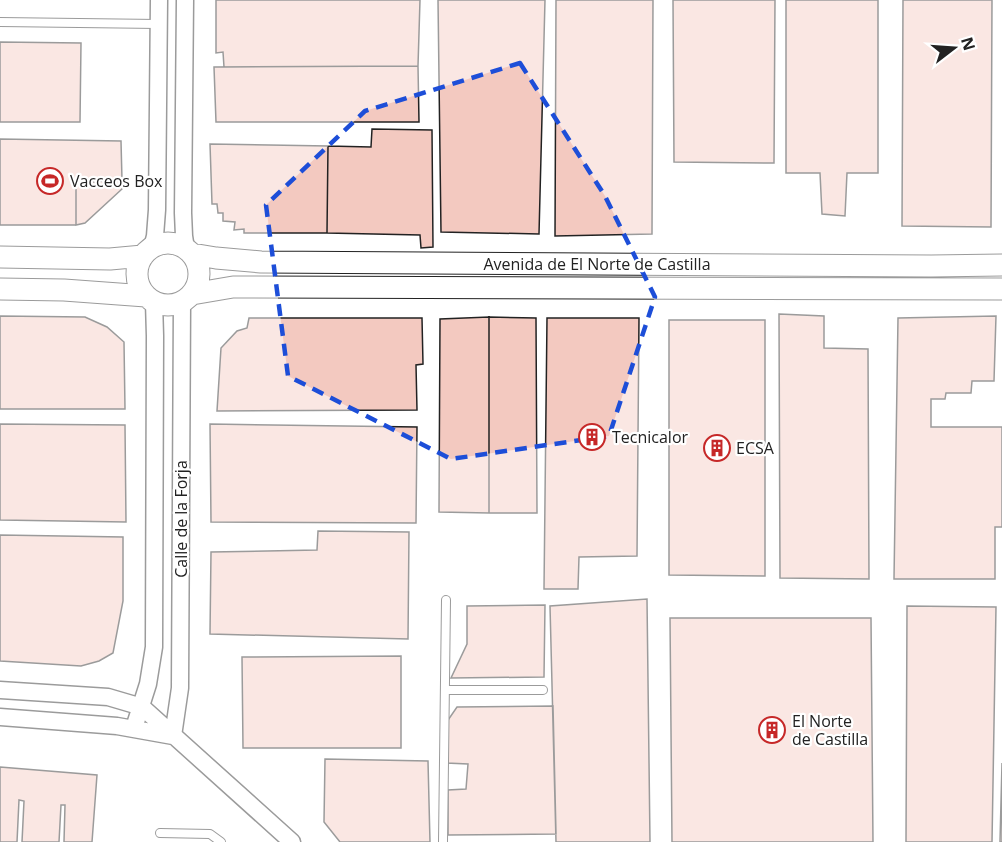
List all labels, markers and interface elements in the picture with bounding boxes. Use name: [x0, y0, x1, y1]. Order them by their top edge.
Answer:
north arrow: [924, 18, 984, 78]
text: N: [956, 34, 981, 53]
sports icon: Vacceos Box: [35, 166, 65, 196]
place label: Vacceos Box: [70, 170, 163, 192]
street label: Avenida de El Norte de Castilla: [483, 253, 711, 275]
building icon: Tecnicalor: [577, 422, 607, 452]
place label: Tecnicalor: [612, 426, 689, 448]
building icon: ECSA: [702, 433, 732, 463]
place label: ECSA: [736, 437, 775, 459]
street label: Calle de la Forja: [170, 460, 192, 578]
place label: El Norte de Castilla: [792, 710, 868, 750]
building icon: El Norte de Castilla: [757, 715, 787, 745]

